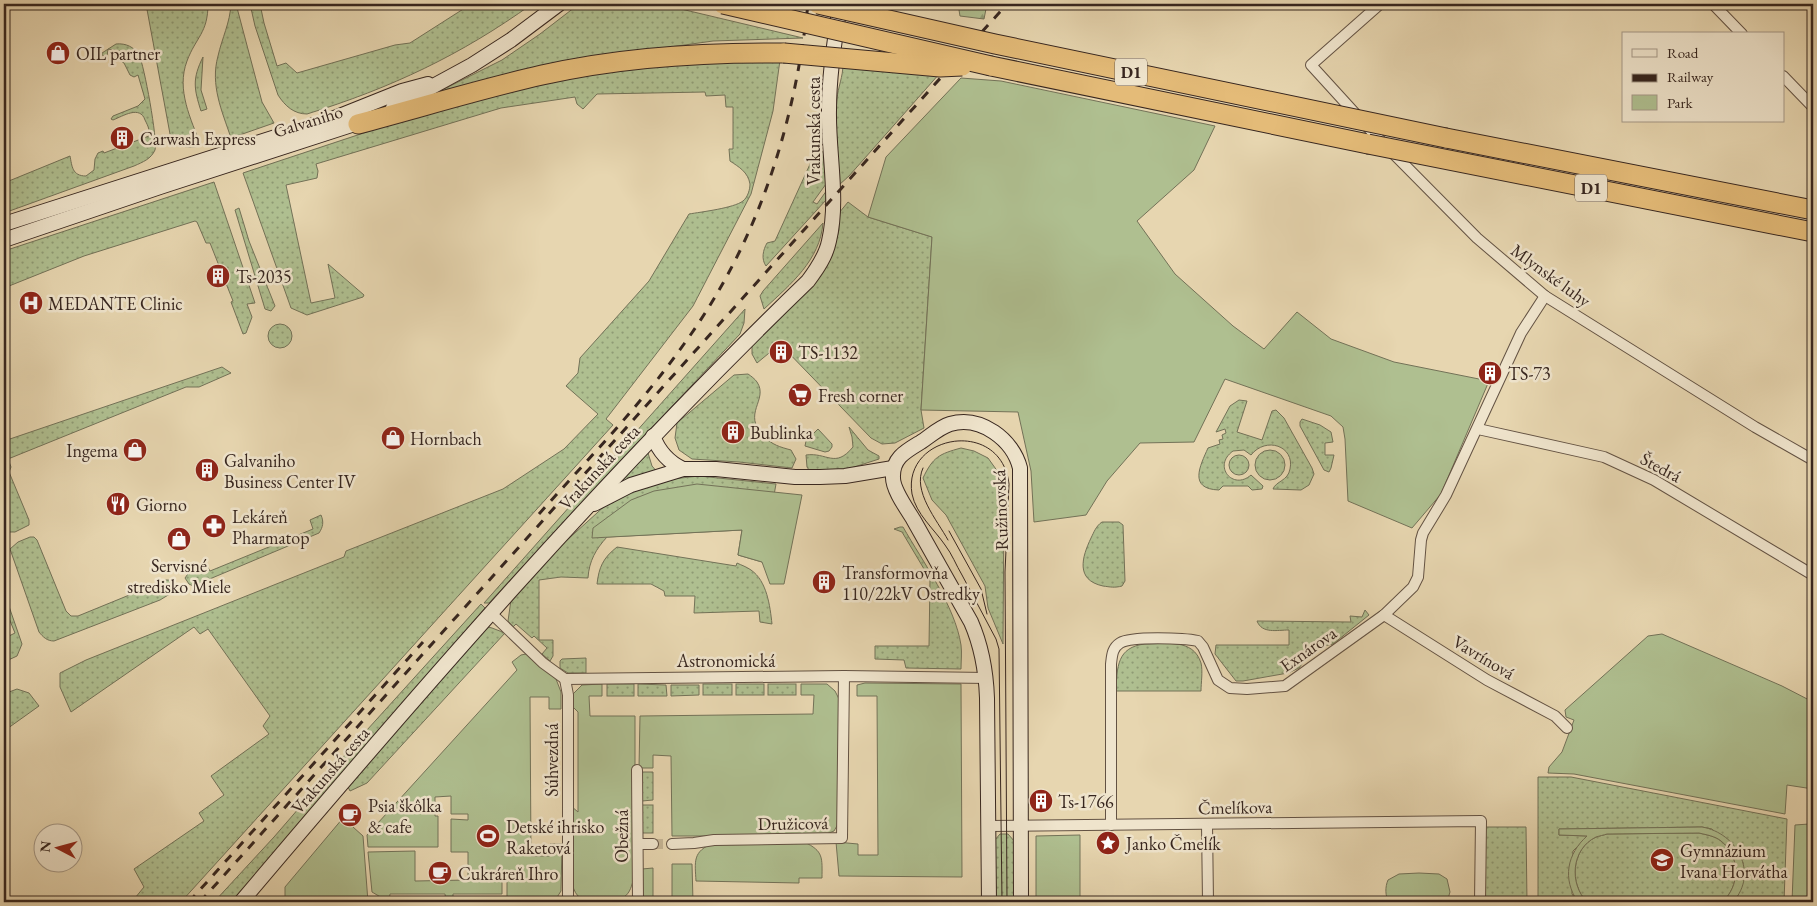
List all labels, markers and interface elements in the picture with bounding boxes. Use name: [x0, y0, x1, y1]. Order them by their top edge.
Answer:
legend: [1622, 32, 1784, 122]
shop icon: OIL partner: [45, 40, 71, 66]
place label: OIL partner: [76, 42, 160, 65]
text: Road: [1667, 43, 1699, 62]
road number: D1: [1115, 58, 1147, 86]
text: Railway: [1667, 67, 1714, 86]
street label: Vrakunská cesta: [802, 76, 825, 185]
text: Park: [1667, 93, 1694, 112]
street label: Galvaniho: [270, 100, 346, 142]
building icon: Carwash Express: [109, 125, 135, 151]
place label: Carwash Express: [140, 127, 256, 150]
road number: D1: [1575, 174, 1607, 202]
street label: Mlynské luhy: [1507, 238, 1595, 312]
building icon: Ts-2035: [205, 263, 231, 289]
place label: Ts-2035: [236, 265, 292, 288]
hospital icon: MEDANTE Clinic: [18, 290, 44, 316]
place label: MEDANTE Clinic: [48, 292, 183, 315]
building icon: TS-1132: [768, 339, 794, 365]
place label: TS-1132: [798, 341, 858, 364]
building icon: TS-73: [1477, 360, 1503, 386]
place label: TS-73: [1508, 362, 1551, 385]
supermarket icon: Fresh corner: [787, 382, 813, 408]
place label: Fresh corner: [818, 384, 903, 407]
street label: Vrakunská cesta: [553, 419, 645, 515]
building icon: Bublinka: [720, 419, 746, 445]
place label: Bublinka: [750, 421, 814, 444]
shop icon: Hornbach: [380, 425, 406, 451]
place label: Hornbach: [410, 427, 482, 450]
shop icon: Ingema: [122, 437, 148, 463]
place label: Ingema: [66, 439, 119, 462]
street label: Štedrá: [1637, 447, 1686, 488]
place label: Galvaniho Business Center IV: [224, 449, 357, 493]
building icon: Galvaniho Business Center IV: [194, 457, 220, 483]
street label: Ružinovská: [987, 468, 1013, 551]
restaurant icon: Giorno: [105, 491, 131, 517]
place label: Giorno: [136, 493, 187, 516]
place label: Lekáreň Pharmatop: [232, 505, 310, 549]
pharmacy icon: Lekáreň Pharmatop: [201, 513, 227, 539]
shop icon: Servisné stredisko Miele: [166, 526, 192, 552]
place label: Servisné stredisko Miele: [127, 554, 231, 598]
place label: Transformovňa 110/22kV Ostredky: [842, 561, 980, 605]
building icon: Transformovňa 110/22kV Ostredky: [811, 569, 837, 595]
street label: Exnárova: [1275, 621, 1341, 677]
street label: Vavrínová: [1449, 630, 1520, 685]
street label: Astronomická: [676, 649, 776, 672]
street label: Vrakunská cesta: [286, 721, 375, 819]
street label: Súhvezdná: [540, 722, 563, 797]
building icon: Ts-1766: [1028, 788, 1054, 814]
place label: Ts-1766: [1058, 790, 1114, 813]
place label: Psia škôlka & cafe: [368, 794, 443, 838]
street label: Čmelíkova: [1198, 795, 1273, 819]
cafe icon: Psia škôlka & cafe: [337, 802, 363, 828]
street label: Obežná: [610, 808, 633, 863]
street label: Družicová: [757, 811, 829, 835]
place label: Detské ihrisko Raketová: [506, 815, 604, 859]
sports icon: Detské ihrisko Raketová: [475, 823, 501, 849]
north arrow: [32, 824, 82, 874]
place icon: Janko Čmelík: [1095, 830, 1121, 856]
place label: Janko Čmelík: [1124, 832, 1221, 855]
text: N: [36, 839, 55, 853]
place label: Gymnázium Ivana Horvátha: [1680, 839, 1788, 883]
school or university icon: Gymnázium Ivana Horvátha: [1649, 847, 1675, 873]
cafe icon: Cukráreň Ihro: [427, 860, 453, 886]
place label: Cukráreň Ihro: [458, 862, 558, 885]

